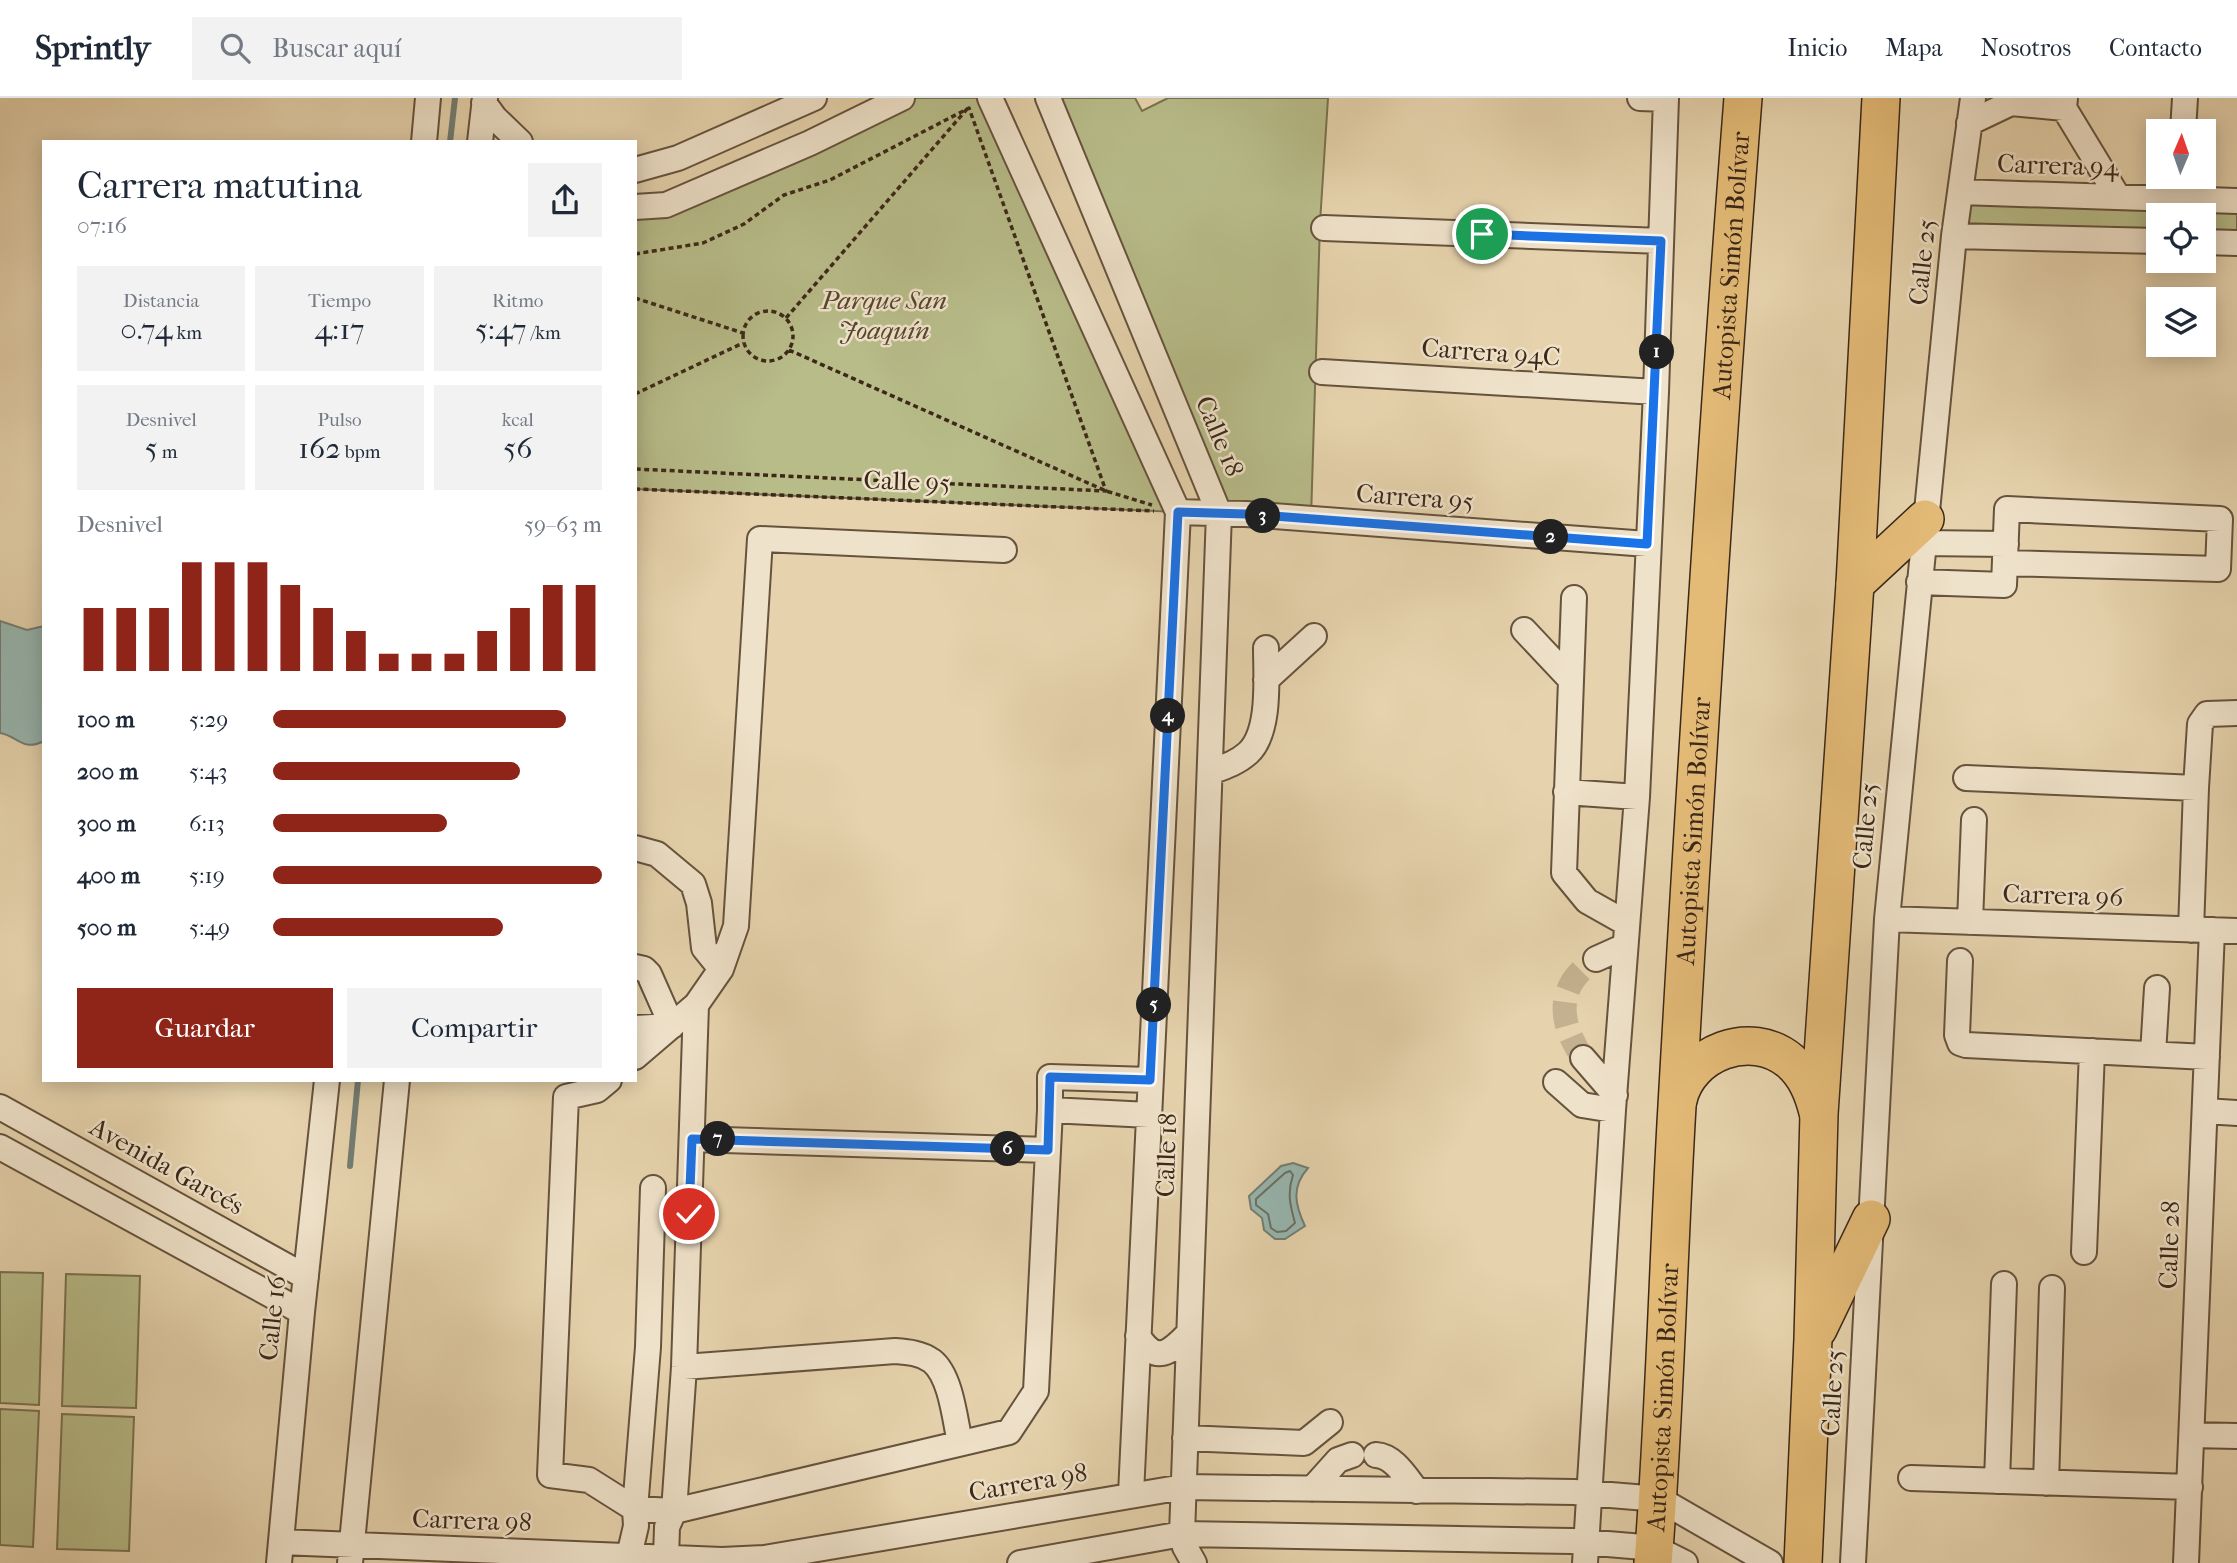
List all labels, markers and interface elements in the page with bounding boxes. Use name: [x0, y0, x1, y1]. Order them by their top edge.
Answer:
search box: [192, 17, 682, 80]
text: Sprintly: [35, 29, 150, 68]
icon: search: [216, 29, 254, 67]
text: Buscar aquí: [272, 33, 402, 64]
text: Inicio: [1787, 34, 1847, 62]
text: Mapa: [1885, 34, 1943, 62]
text: Nosotros: [1981, 34, 2071, 62]
text: Contacto: [2109, 34, 2202, 62]
north arrow: [2146, 119, 2216, 189]
map controls: [2146, 119, 2216, 357]
street label: Autopista Simón Bolívar: [1706, 130, 1756, 401]
street label: Carrera 94: [1997, 148, 2120, 183]
text: Carrera matutina: [77, 163, 361, 208]
button: share: [528, 163, 602, 237]
button: locate: [2146, 203, 2216, 273]
pin: [1452, 204, 1512, 264]
text: 07:16: [77, 212, 127, 239]
icon: arrive: [1463, 215, 1501, 253]
street label: Calle 25: [1903, 217, 1942, 307]
park label: Parque San Joaquín: [820, 285, 947, 346]
button: layers: [2146, 287, 2216, 357]
text: Distancia: [123, 290, 199, 312]
text: Tiempo: [308, 290, 371, 312]
text: Ritmo: [492, 290, 544, 312]
text: 0.74: [120, 312, 172, 347]
text: 4:17: [314, 312, 365, 347]
text: 5:47: [475, 312, 526, 347]
text: km: [172, 322, 202, 344]
text: /km: [526, 322, 561, 344]
street label: Carrera 94C: [1420, 332, 1562, 373]
pin: 1: [1640, 334, 1674, 370]
text: 1: [1653, 340, 1660, 362]
street label: Calle 18: [1189, 391, 1250, 481]
text: Desnivel: [126, 409, 197, 431]
text: Pulso: [317, 409, 362, 431]
text: kcal: [502, 409, 534, 431]
text: 5: [145, 431, 158, 466]
text: 162: [298, 431, 341, 466]
text: 56: [503, 431, 532, 466]
text: m: [158, 441, 178, 463]
text: bpm: [341, 441, 381, 463]
street label: Calle 95: [863, 464, 951, 499]
street label: Carrera 95: [1355, 478, 1475, 517]
pin: 3: [1246, 498, 1280, 534]
text: 3: [1259, 504, 1266, 526]
text: Desnivel: [77, 511, 163, 538]
text: 59–63 m: [524, 511, 602, 538]
pin: 2: [1534, 520, 1568, 555]
text: 2: [1546, 525, 1555, 547]
street label: Autopista Simón Bolívar: [1670, 696, 1717, 967]
pin: 4: [1150, 698, 1186, 734]
text: 4: [1162, 704, 1173, 726]
text: 100 m: [77, 706, 135, 733]
text: 5:29: [189, 706, 228, 733]
text: 200 m: [77, 758, 138, 785]
text: 5:43: [189, 758, 228, 785]
street label: Calle 25: [1846, 781, 1885, 871]
text: 300 m: [77, 810, 136, 837]
text: 6:13: [189, 810, 225, 837]
text: 400 m: [77, 862, 140, 889]
text: 5:19: [189, 862, 225, 889]
street label: Carrera 96: [2002, 878, 2125, 913]
text: 500 m: [77, 914, 136, 941]
text: 5:49: [189, 914, 230, 941]
button: Guardar: [77, 988, 333, 1068]
button: Compartir: [347, 988, 602, 1068]
pin: 5: [1136, 988, 1172, 1023]
text: 5: [1149, 993, 1158, 1015]
street label: Avenida Garcés: [83, 1111, 249, 1222]
street label: Calle 18: [1150, 1112, 1183, 1198]
pin: 7: [700, 1122, 736, 1156]
text: 7: [713, 1127, 722, 1149]
pin: 6: [990, 1132, 1026, 1166]
text: 6: [1002, 1137, 1013, 1159]
pin: [659, 1184, 719, 1244]
icon: check: [670, 1195, 708, 1233]
street label: Calle 28: [2152, 1200, 2187, 1290]
street label: Autopista Simón Bolívar: [1640, 1263, 1685, 1533]
street label: Calle 16: [253, 1273, 292, 1362]
street label: Calle 25: [1815, 1349, 1850, 1437]
street label: Carrera 98: [966, 1457, 1090, 1508]
street label: Carrera 98: [412, 1503, 532, 1538]

